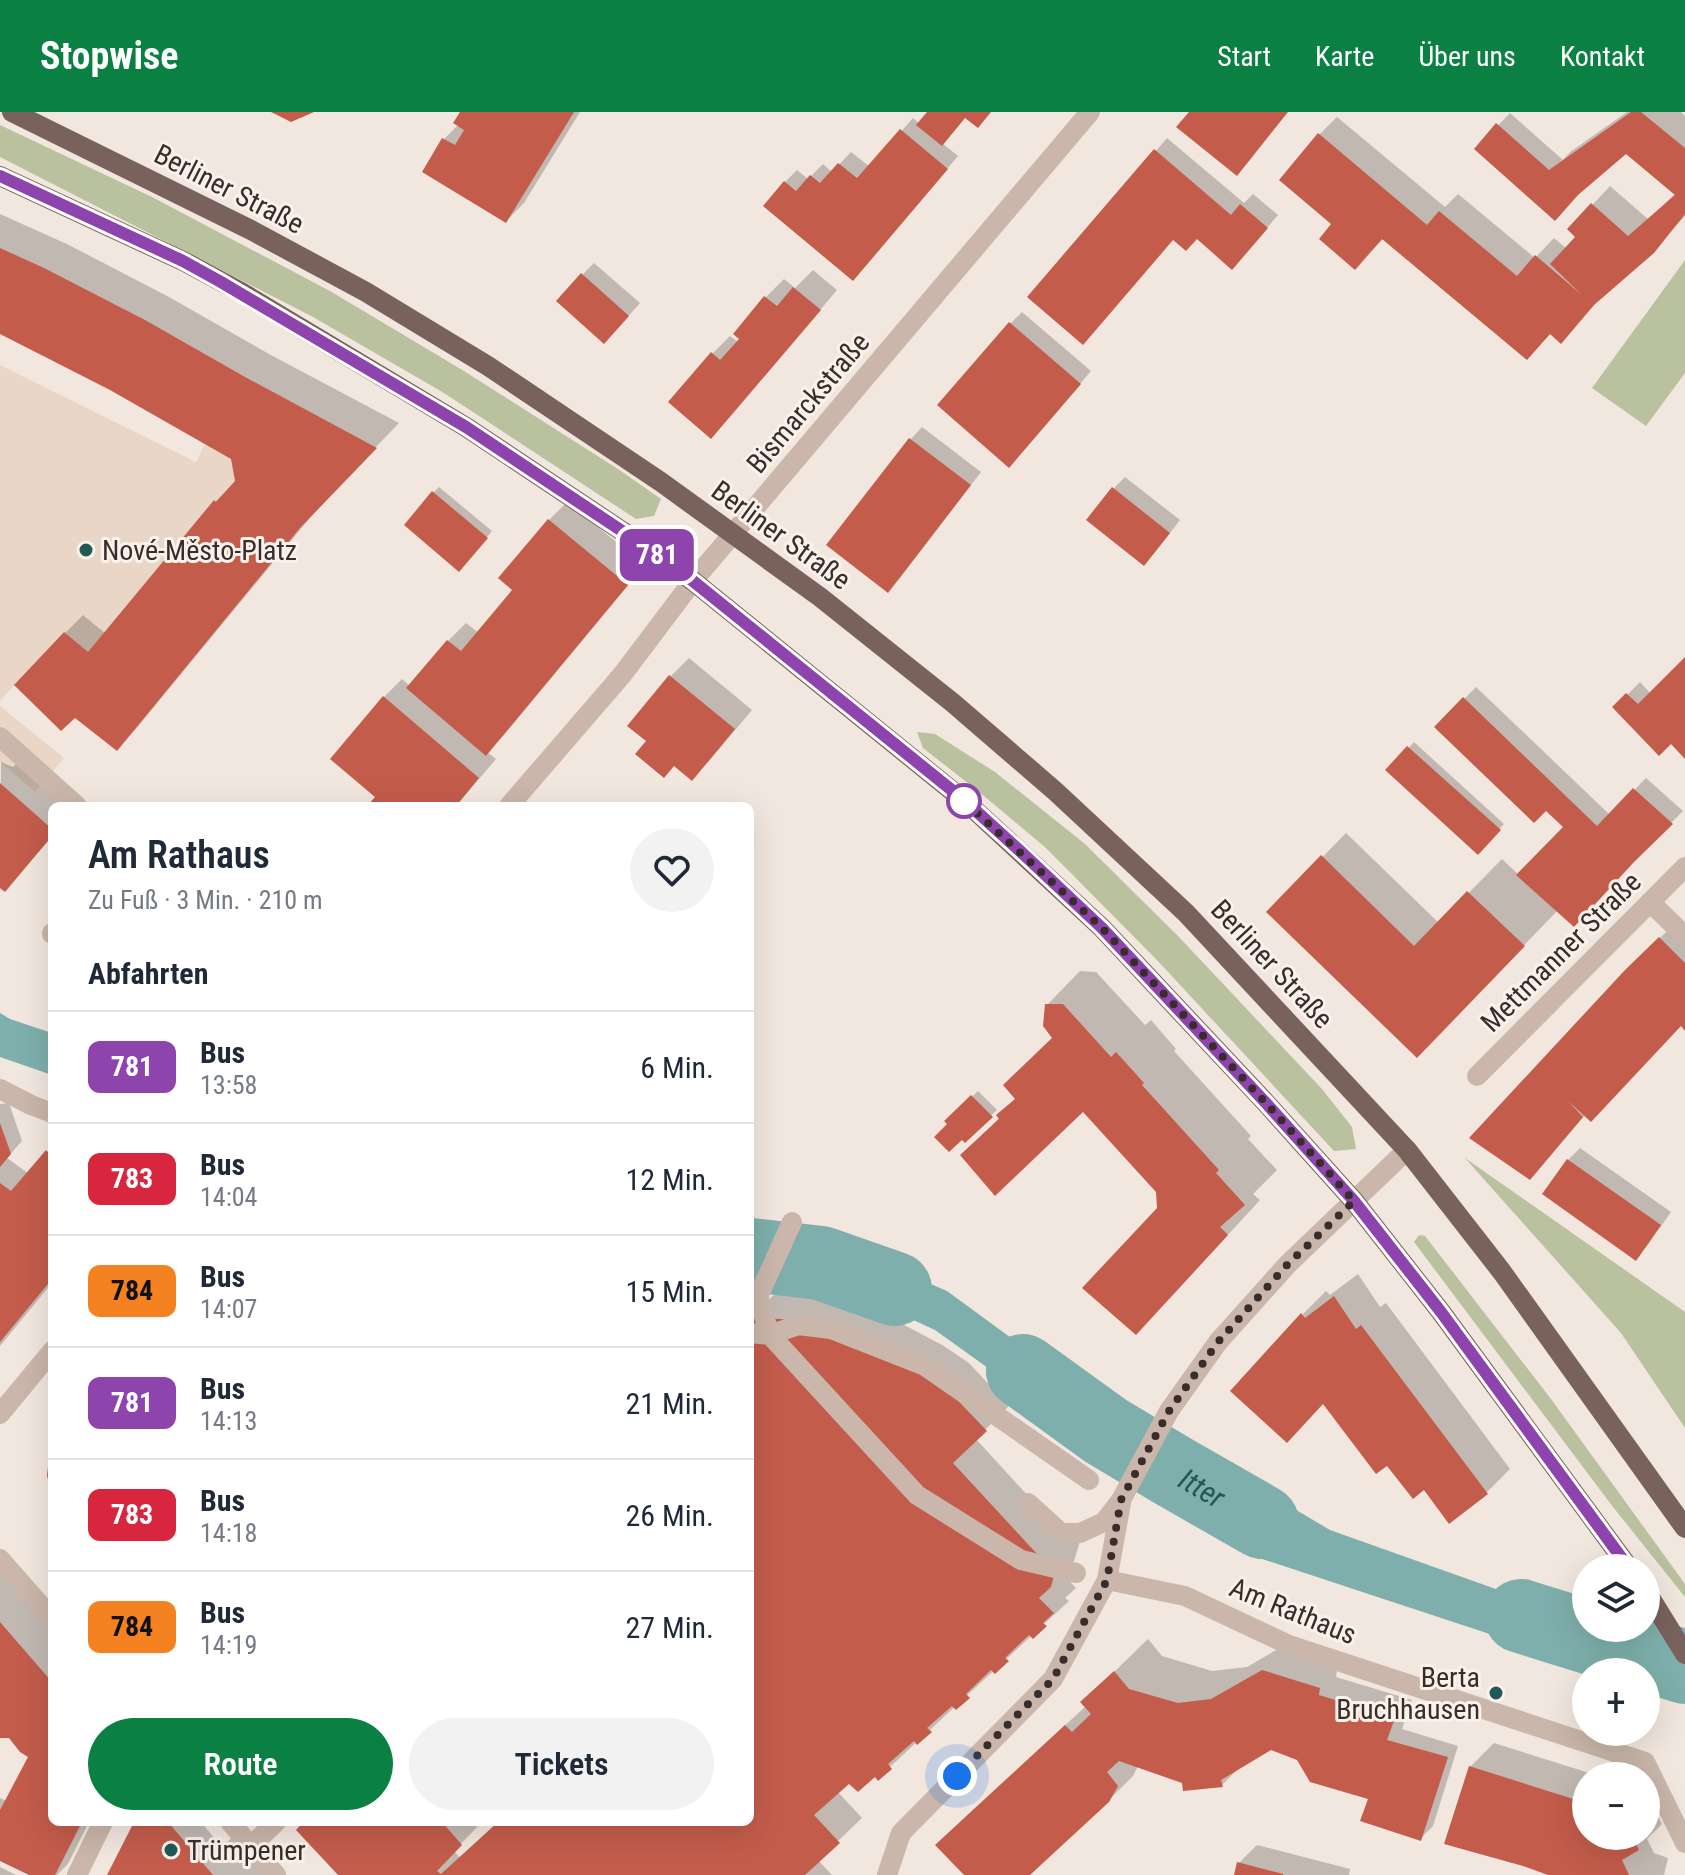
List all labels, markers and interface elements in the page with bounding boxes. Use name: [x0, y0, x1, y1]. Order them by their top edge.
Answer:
text: Stopwise: [40, 34, 178, 78]
text: Start: [1217, 40, 1271, 73]
text: Karte: [1315, 40, 1374, 73]
text: Über uns: [1418, 40, 1516, 73]
text: Kontakt: [1560, 40, 1645, 73]
street label: Berliner Straße: [149, 137, 309, 241]
street label: Bismarckstraße: [740, 326, 876, 480]
street label: Berliner Straße: [705, 474, 857, 596]
line badge: 781: [611, 529, 703, 581]
place label: Nové-Město-Platz: [102, 534, 297, 567]
text: 781: [636, 538, 678, 571]
marker: Nové-Město-Platz: [77, 541, 95, 559]
unlabelled marker: [947, 784, 981, 818]
button: heart: [630, 828, 714, 912]
text: Am Rathaus: [88, 833, 270, 877]
street label: Mettmanner Straße: [1474, 865, 1648, 1039]
text: Zu Fuß · 3 Min. · 210 m: [88, 885, 323, 915]
street label: Berliner Straße: [1204, 893, 1340, 1035]
text: Abfahrten: [88, 956, 208, 991]
text: Bus: [200, 1035, 245, 1070]
text: 781: [111, 1050, 153, 1083]
text: 6 Min.: [640, 1050, 714, 1085]
text: 13:58: [200, 1070, 257, 1100]
text: Bus: [200, 1147, 245, 1182]
text: 783: [111, 1162, 153, 1195]
text: 12 Min.: [626, 1162, 714, 1197]
text: 14:04: [200, 1182, 257, 1212]
text: Bus: [200, 1259, 245, 1294]
text: 784: [111, 1274, 153, 1307]
text: 15 Min.: [626, 1274, 714, 1309]
text: 14:07: [200, 1294, 257, 1324]
text: Bus: [200, 1371, 245, 1406]
text: 781: [111, 1386, 153, 1419]
text: 21 Min.: [626, 1386, 714, 1421]
text: 14:13: [200, 1406, 257, 1436]
water label: Itter: [1173, 1461, 1232, 1515]
text: Bus: [200, 1483, 245, 1518]
text: 783: [111, 1498, 153, 1531]
text: 26 Min.: [626, 1498, 714, 1533]
text: 14:18: [200, 1518, 257, 1548]
map controls: [1572, 1554, 1660, 1850]
button: layers: [1572, 1554, 1660, 1642]
street label: Am Rathaus: [1225, 1571, 1361, 1651]
text: Bus: [200, 1595, 245, 1630]
text: 784: [111, 1610, 153, 1643]
text: 27 Min.: [626, 1610, 714, 1645]
text: 14:19: [200, 1630, 257, 1660]
button: +: [1572, 1658, 1660, 1746]
place label: Berta Bruchhausen: [1336, 1661, 1480, 1726]
marker: Berta Bruchhausen: [1487, 1684, 1505, 1702]
button: Route: [88, 1718, 393, 1810]
button: Tickets: [409, 1718, 714, 1810]
your location: [937, 1756, 977, 1796]
button: −: [1572, 1762, 1660, 1850]
place label: Trümpener: [187, 1834, 306, 1867]
marker: Trümpener: [162, 1841, 180, 1859]

